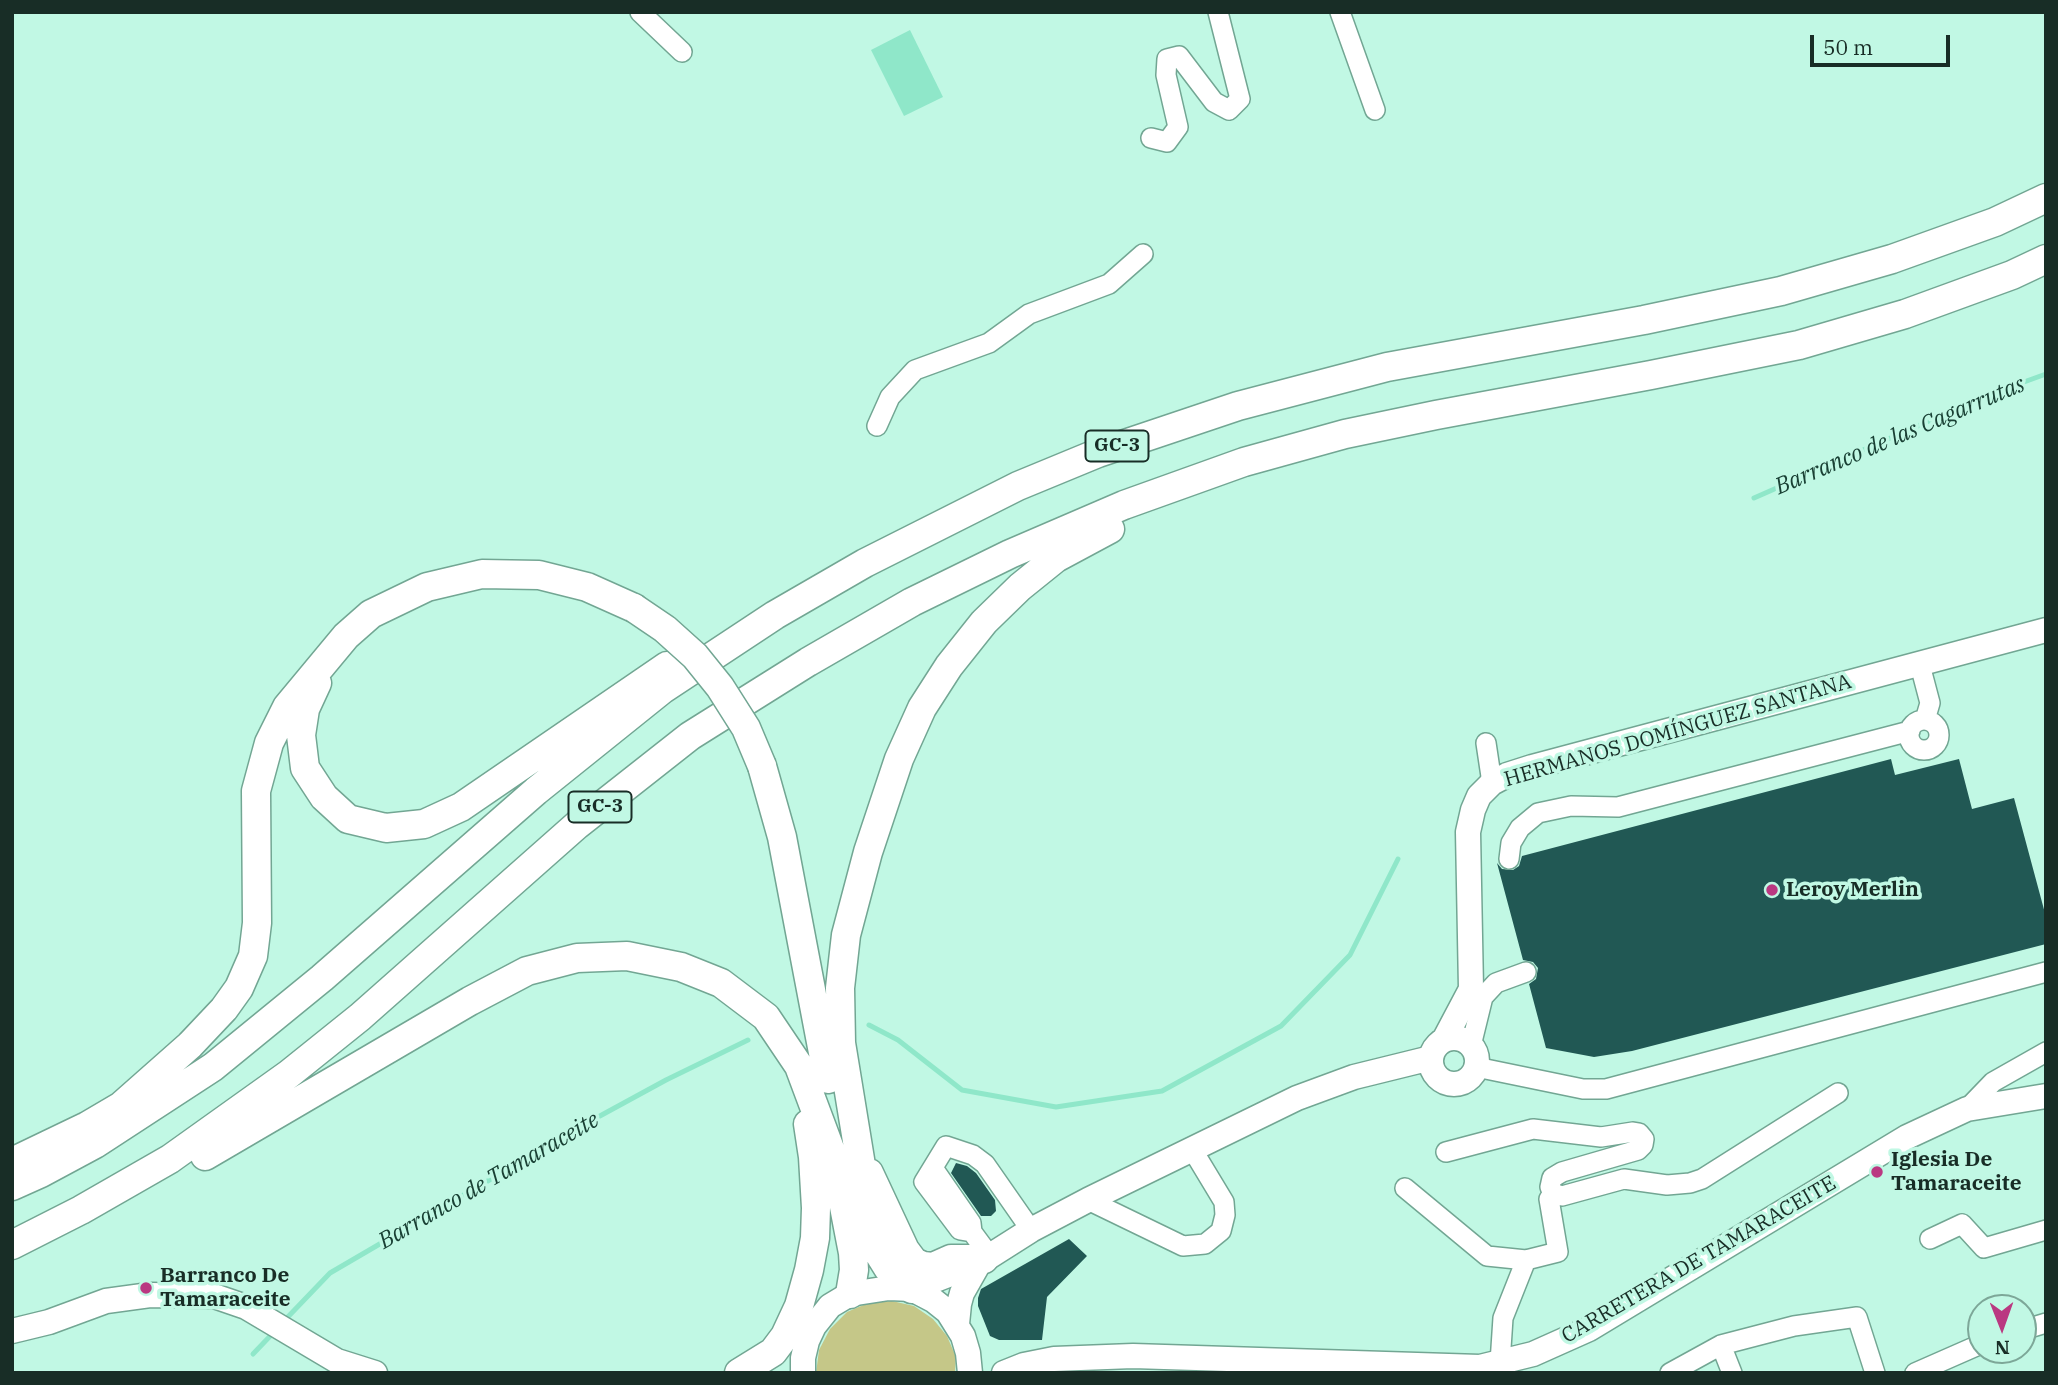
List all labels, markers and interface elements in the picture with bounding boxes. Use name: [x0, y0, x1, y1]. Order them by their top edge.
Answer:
scale bar: [1813, 21, 1953, 65]
text: 50 m: [1823, 33, 1873, 61]
water label: Barranco de las Cagarrutas: [1771, 371, 2029, 501]
road number: GC-3: [1086, 430, 1148, 462]
street label: HERMANOS DOMÍNGUEZ SANTANA: [1501, 669, 1855, 793]
road number: GC-3: [568, 792, 632, 822]
place label: Leroy Merlin: [1786, 877, 1919, 903]
marker: Leroy Merlin: [1764, 882, 1780, 898]
water label: Barranco de Tamaraceite: [374, 1107, 604, 1255]
place label: Iglesia De Tamaraceite: [1891, 1147, 2022, 1197]
marker: Iglesia De Tamaraceite: [1869, 1164, 1885, 1180]
street label: CARRETERA DE TAMARACEITE: [1557, 1171, 1841, 1349]
place label: Barranco De Tamaraceite: [160, 1263, 291, 1313]
marker: Barranco De Tamaraceite: [138, 1280, 154, 1296]
north arrow: [1967, 1294, 2037, 1364]
text: N: [1995, 1336, 2010, 1360]

